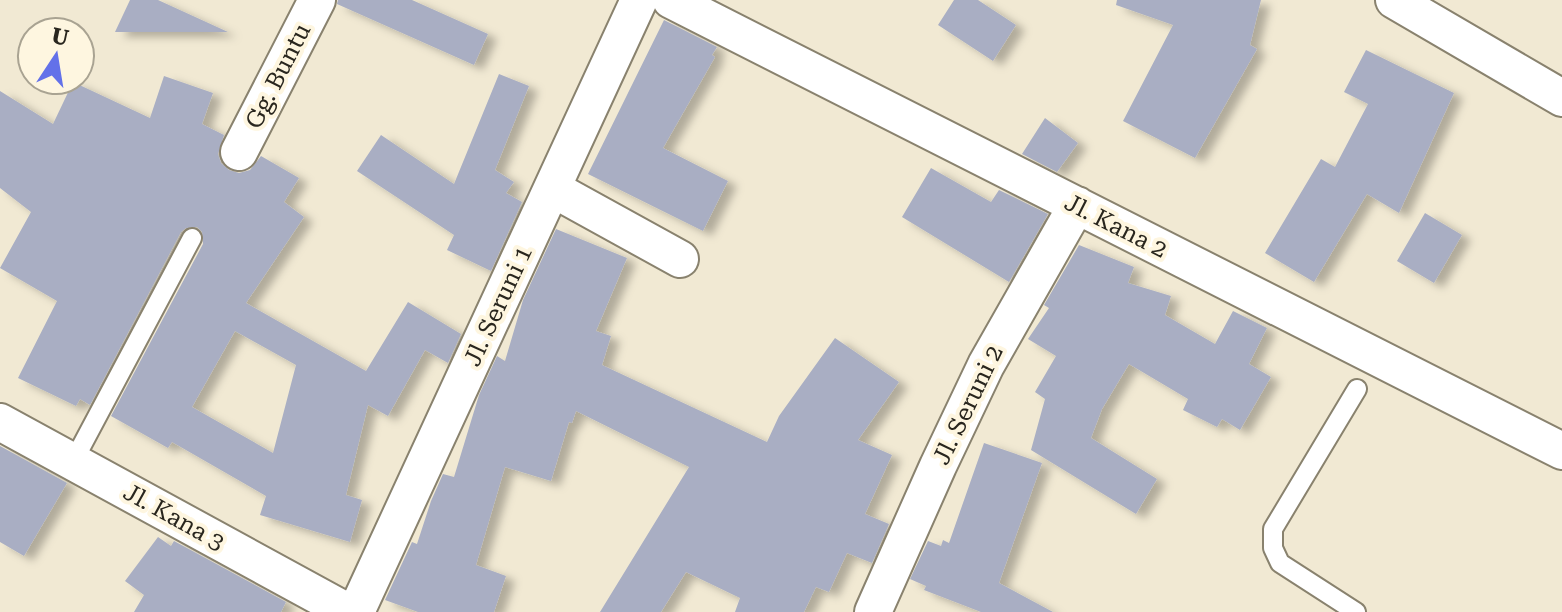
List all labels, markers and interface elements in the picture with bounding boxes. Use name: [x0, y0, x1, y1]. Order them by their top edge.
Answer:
north arrow: [16, 16, 96, 96]
street label: Gg. Buntu: [240, 19, 316, 133]
text: U: [49, 23, 71, 51]
street label: Jl. Kana 2: [1060, 188, 1172, 264]
street label: Jl. Seruni 1: [458, 242, 538, 370]
street label: Jl. Seruni 2: [927, 341, 1009, 469]
street label: Jl. Kana 3: [119, 478, 229, 556]

